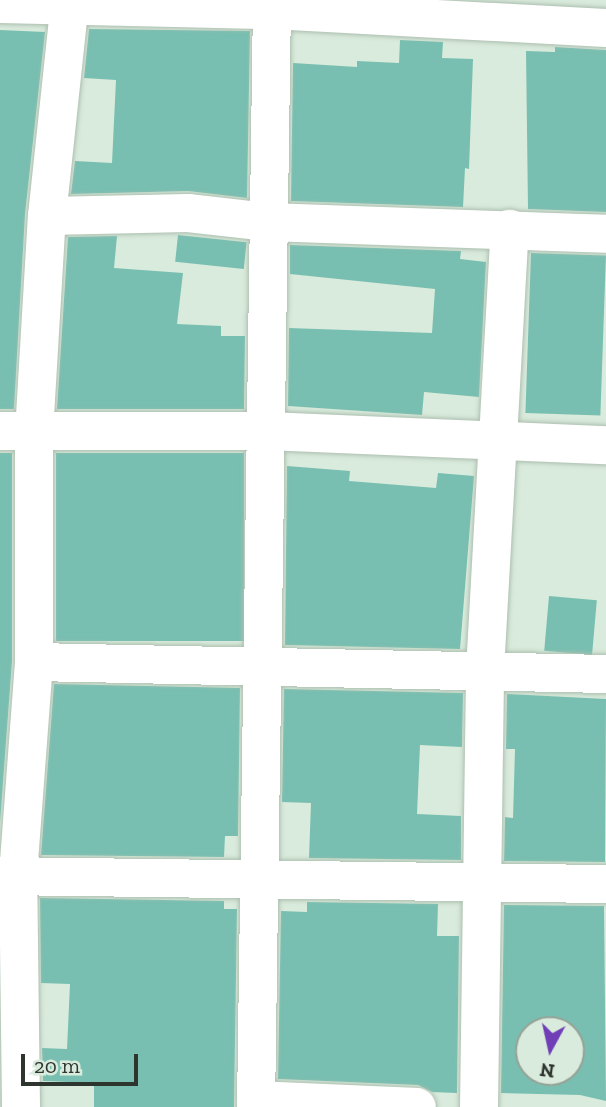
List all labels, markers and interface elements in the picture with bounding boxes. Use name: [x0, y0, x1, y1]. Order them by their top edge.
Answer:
north arrow: [515, 1016, 585, 1086]
scale bar: [24, 1040, 142, 1084]
text: 20 m: [34, 1053, 80, 1078]
text: N: [539, 1058, 556, 1083]

